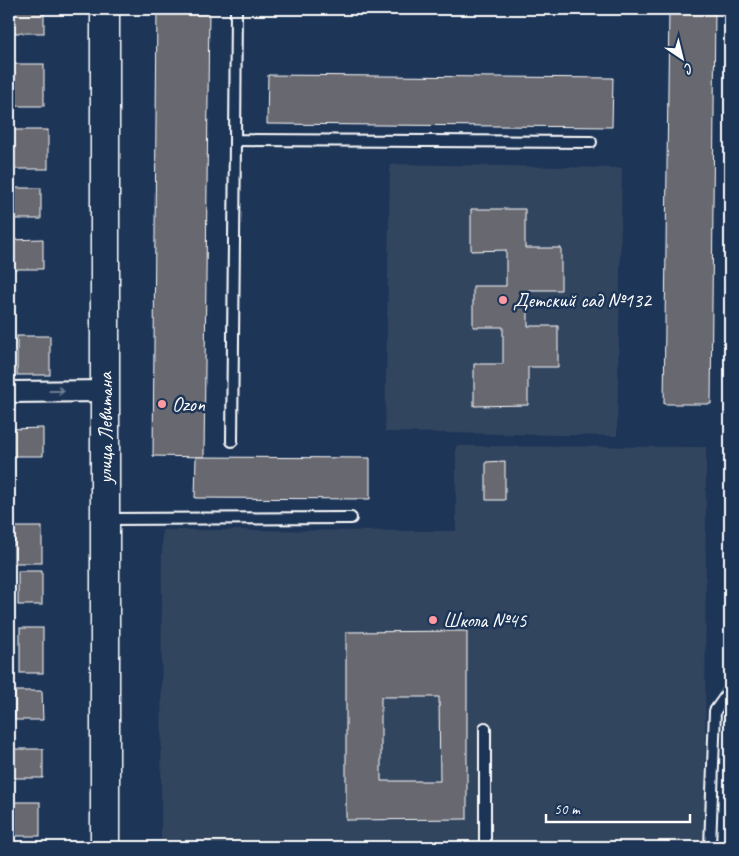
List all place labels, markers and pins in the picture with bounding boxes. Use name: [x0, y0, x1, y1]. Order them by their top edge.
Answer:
place label: Детский сад №132: [513, 288, 653, 313]
marker: Детский сад №132: [497, 294, 509, 306]
place label: Ozon: [172, 392, 206, 417]
marker: Ozon: [156, 398, 168, 410]
place label: Школа №45: [443, 608, 527, 633]
marker: Школа №45: [427, 614, 439, 626]

